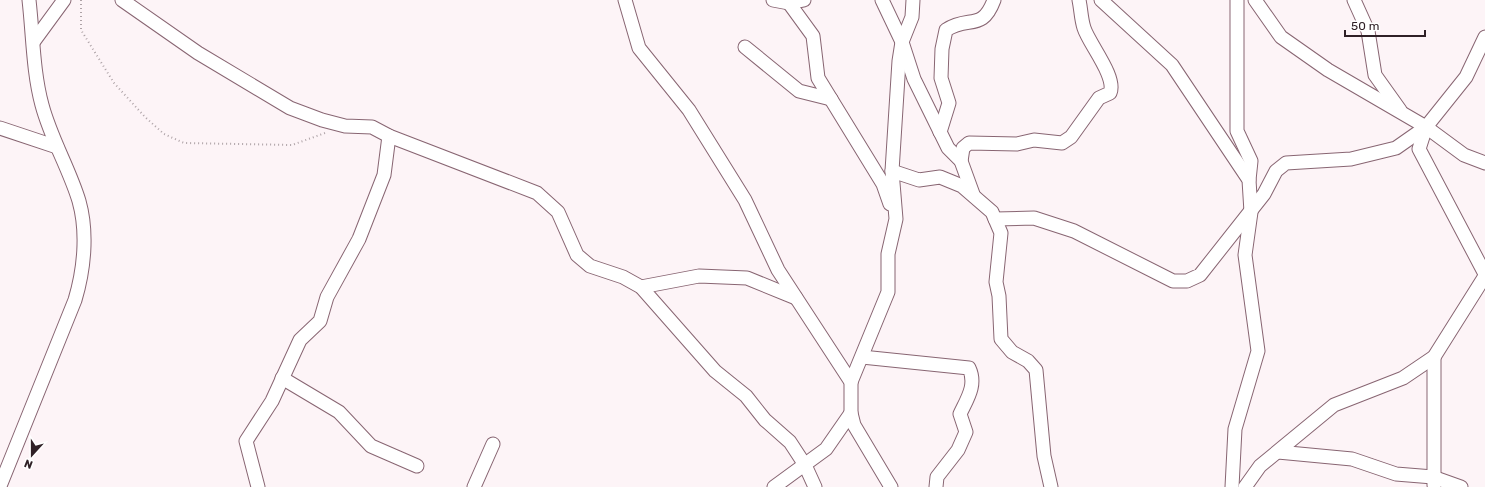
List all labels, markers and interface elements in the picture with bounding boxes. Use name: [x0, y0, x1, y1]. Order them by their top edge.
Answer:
scale bar: [1345, 12, 1425, 38]
text: 50 m: [1351, 19, 1379, 33]
north arrow: [12, 435, 52, 475]
text: N: [22, 456, 35, 471]

